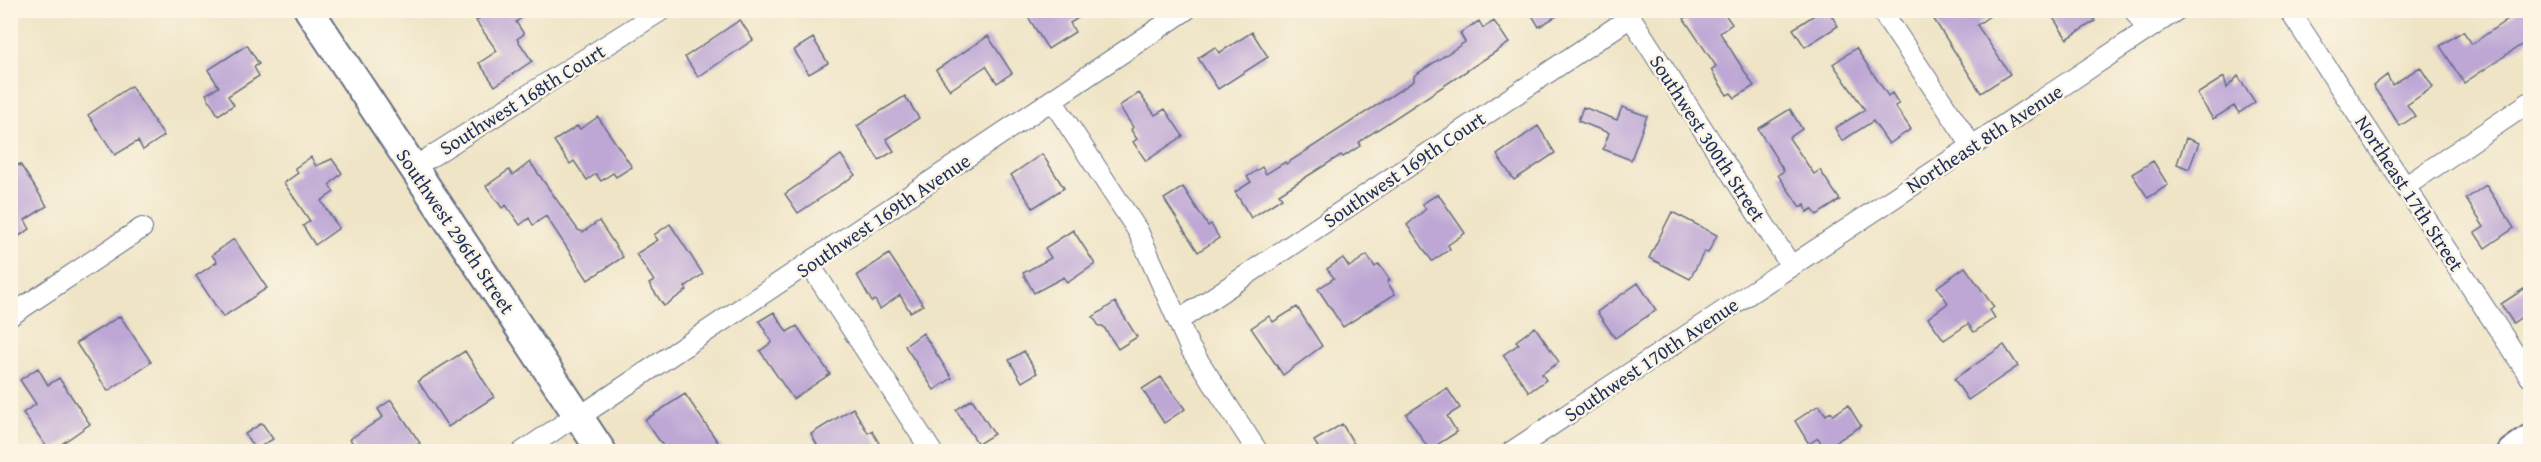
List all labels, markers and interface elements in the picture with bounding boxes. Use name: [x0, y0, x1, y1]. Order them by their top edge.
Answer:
street label: Southwest 168th Court: [434, 36, 610, 162]
street label: Southwest 300th Street: [1643, 49, 1773, 227]
street label: Northeast 8th Avenue: [1900, 76, 2068, 200]
street label: Southwest 169th Court: [1317, 104, 1491, 234]
street label: Northeast 17th Street: [2349, 109, 2471, 277]
street label: Southwest 296th Street: [390, 143, 522, 319]
street label: Southwest 169th Avenue: [790, 146, 976, 284]
street label: Southwest 170th Avenue: [1558, 290, 1744, 428]

